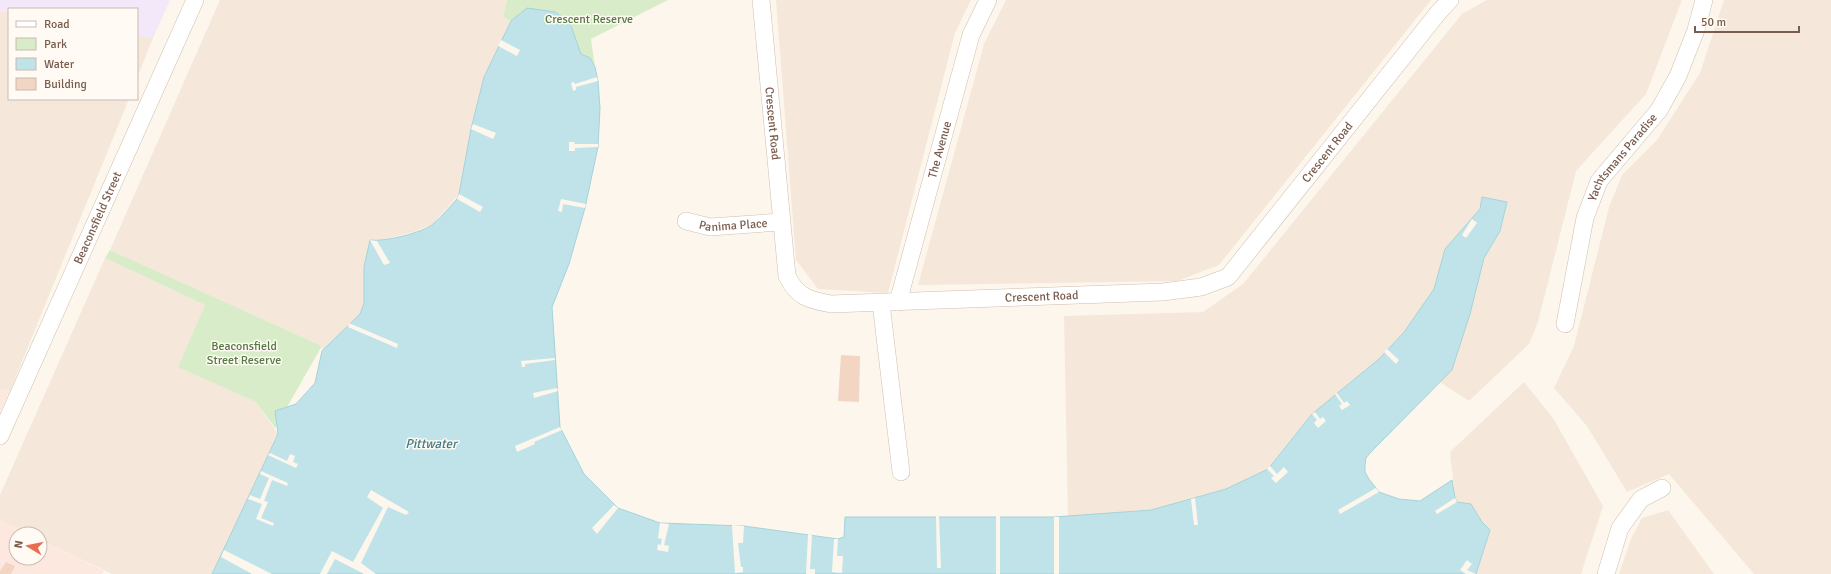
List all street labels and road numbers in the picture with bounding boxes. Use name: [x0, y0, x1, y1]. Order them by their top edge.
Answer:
street label: Crescent Road: [762, 86, 784, 161]
street label: Yachtsmans Paradise: [1585, 110, 1660, 203]
street label: The Avenue: [925, 119, 955, 180]
street label: Crescent Road: [1299, 119, 1356, 186]
street label: Beaconsfield Street: [70, 169, 125, 266]
street label: Panima Place: [697, 215, 768, 235]
street label: Crescent Road: [1005, 288, 1079, 305]

